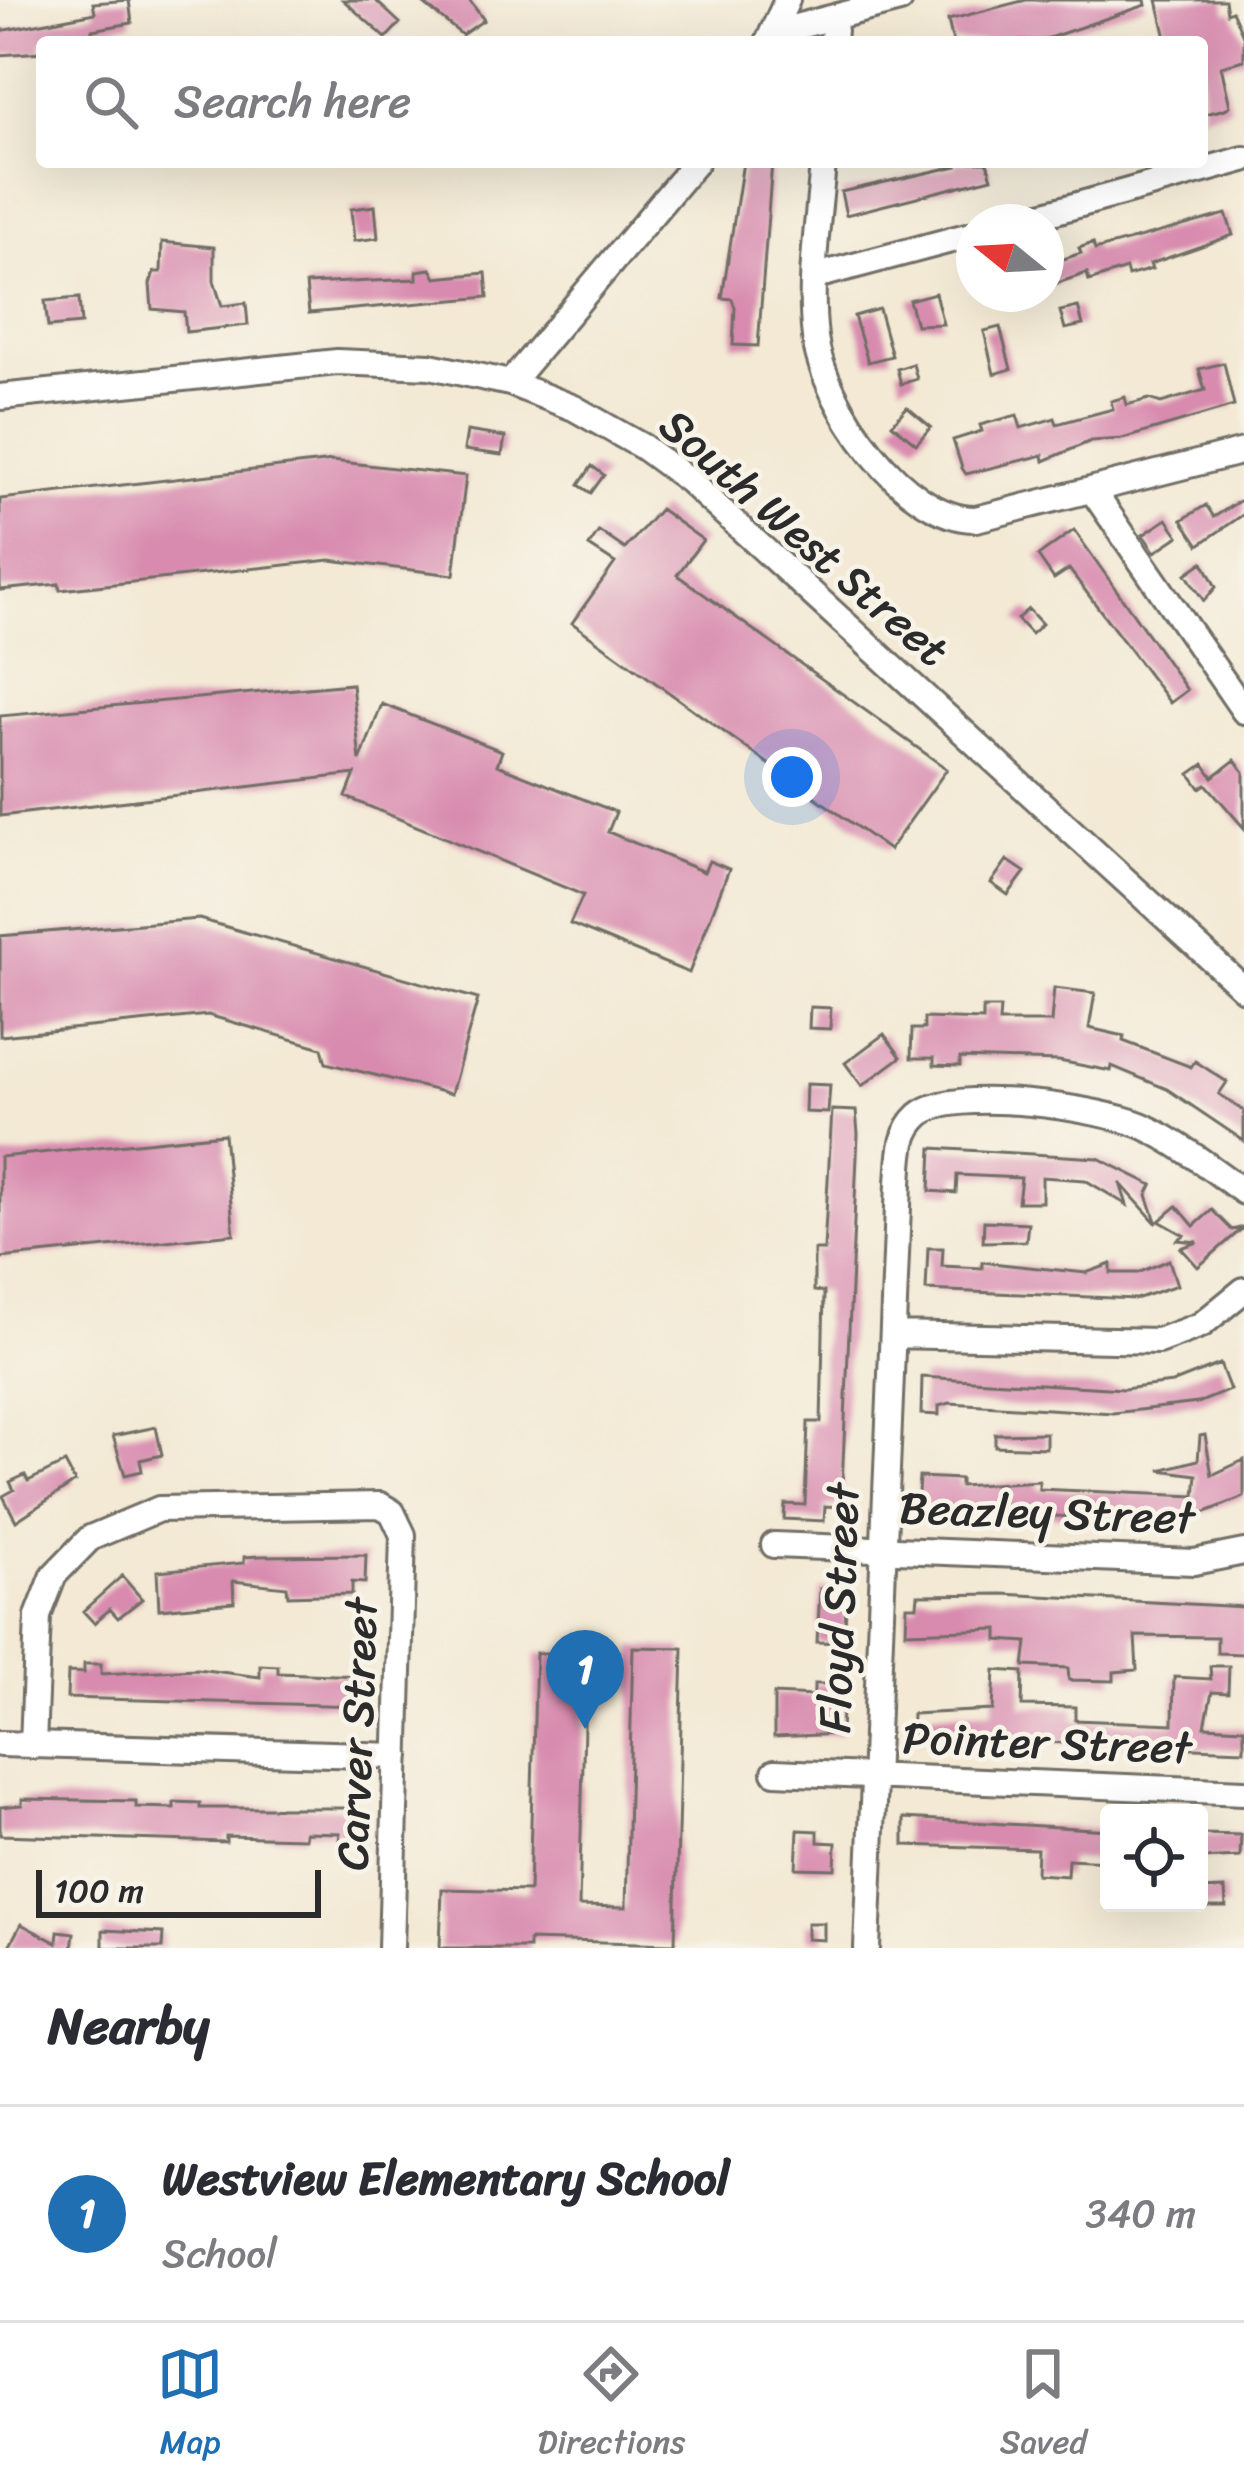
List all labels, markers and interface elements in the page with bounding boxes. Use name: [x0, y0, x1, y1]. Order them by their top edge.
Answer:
search box: [36, 36, 1208, 168]
text: Search here: [174, 62, 411, 142]
icon: search: [78, 69, 144, 135]
north arrow: [956, 204, 1064, 312]
street label: South West Street: [640, 388, 968, 688]
your location: [762, 747, 822, 807]
street label: Beazley Street: [898, 1468, 1198, 1558]
street label: Floyd Street: [795, 1480, 883, 1734]
street label: Carver Street: [312, 1595, 402, 1872]
pin: 1: [546, 1630, 624, 1729]
street label: Pointer Street: [901, 1698, 1195, 1788]
map controls: [1100, 1804, 1208, 1912]
button: locate: [1100, 1804, 1208, 1912]
text: 100 m: [54, 1862, 144, 1920]
scale bar: [36, 1864, 321, 1917]
text: Nearby: [48, 1981, 209, 2071]
text: Westview Elementary School: [162, 2139, 730, 2219]
text: 1: [79, 2179, 95, 2248]
text: 340 m: [1085, 2179, 1196, 2248]
text: School: [162, 2219, 277, 2288]
tab: Map: [157, 2341, 223, 2471]
tab: Directions: [538, 2341, 685, 2471]
tab: Saved: [1000, 2341, 1087, 2471]

